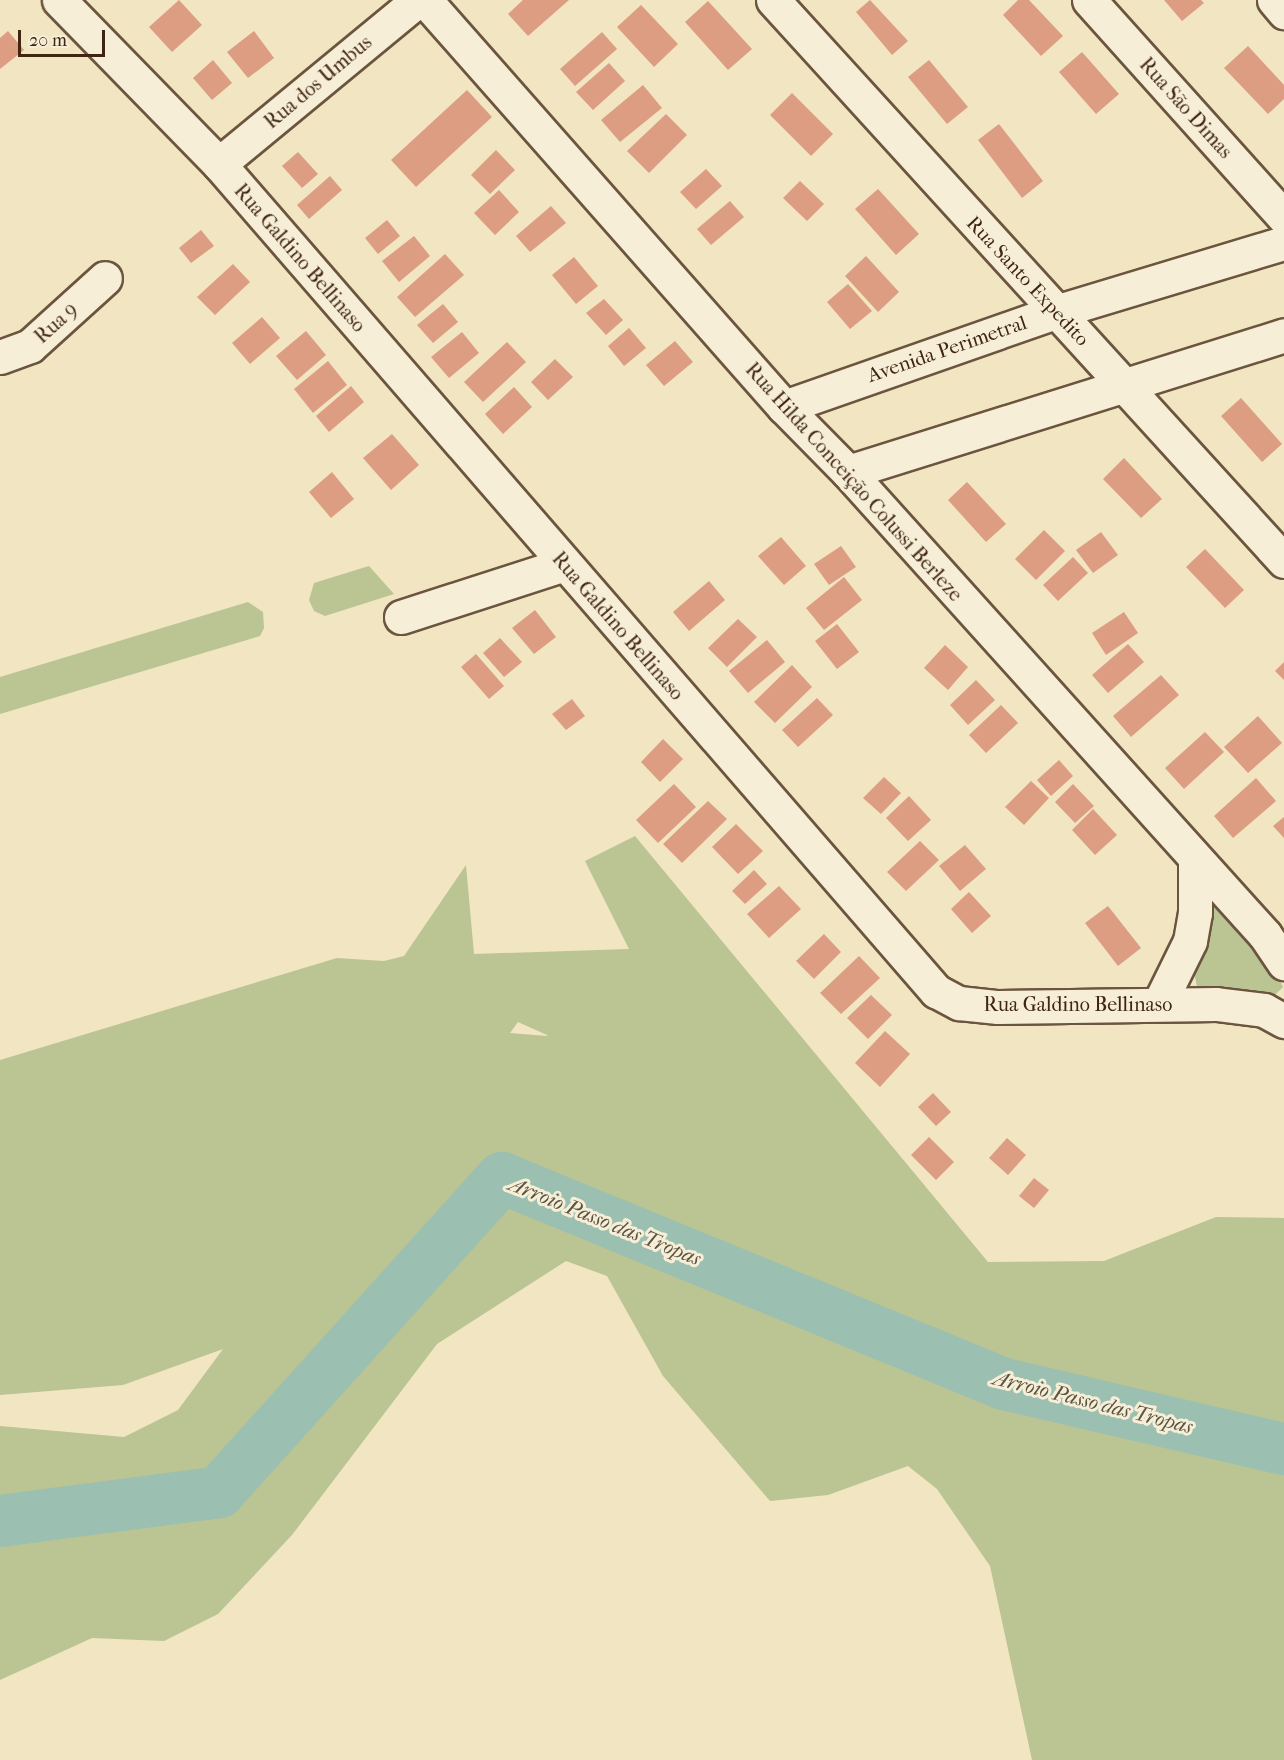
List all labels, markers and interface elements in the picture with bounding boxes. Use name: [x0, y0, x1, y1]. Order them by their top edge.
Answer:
scale bar: [21, 18, 108, 56]
text: 20 m: [29, 30, 67, 51]
street label: Rua dos Umbus: [259, 30, 377, 134]
street label: Rua São Dimas: [1134, 53, 1238, 163]
street label: Rua Galdino Bellinaso: [229, 179, 371, 337]
street label: Rua Santo Expedito: [962, 211, 1094, 351]
street label: Rua 9: [30, 298, 82, 348]
street label: Avenida Perimetral: [864, 311, 1030, 387]
street label: Rua Hilda Conceição Colussi Berleze: [740, 358, 968, 606]
street label: Rua Galdino Bellinaso: [547, 547, 689, 705]
street label: Rua Galdino Bellinaso: [984, 992, 1172, 1016]
water label: Arroio Passo das Tropas: [506, 1171, 704, 1271]
water label: Arroio Passo das Tropas: [991, 1365, 1195, 1439]

